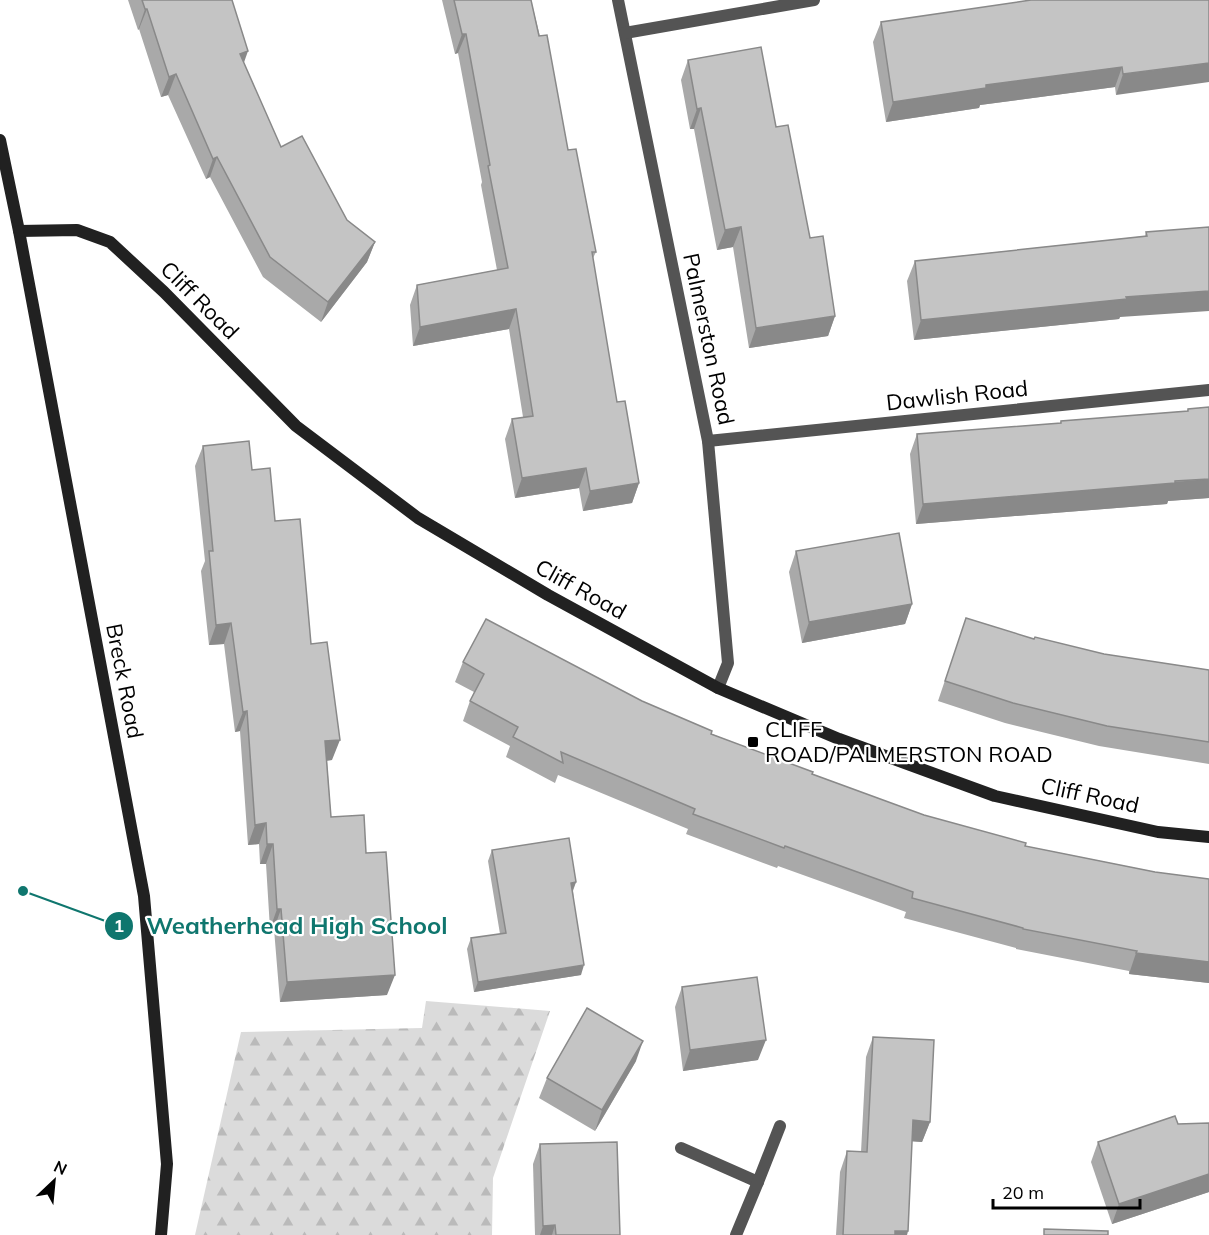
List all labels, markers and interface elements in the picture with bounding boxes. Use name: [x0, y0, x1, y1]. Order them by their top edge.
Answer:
street label: Palmerston Road: [677, 251, 741, 427]
street label: Cliff Road: [155, 255, 245, 345]
street label: Dawlish Road: [885, 374, 1029, 416]
street label: Cliff Road: [531, 553, 631, 625]
street label: Breck Road: [100, 621, 150, 741]
place label: CLIFF ROAD/PALMERSTON ROAD: [765, 715, 1053, 768]
marker: CLIFF ROAD/PALMERSTON ROAD: [746, 735, 760, 749]
street label: Cliff Road: [1038, 771, 1142, 819]
callout: Weatherhead High School: [104, 905, 459, 947]
text: Weatherhead High School: [146, 910, 448, 940]
text: 1: [114, 914, 124, 937]
north arrow: [24, 1151, 84, 1211]
text: N: [51, 1156, 70, 1179]
scale bar: [993, 1172, 1140, 1210]
text: 20 m: [1002, 1181, 1044, 1204]

